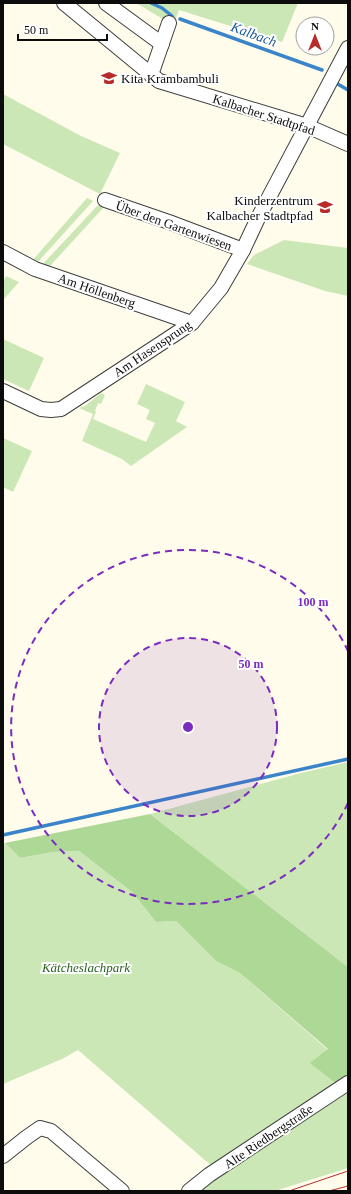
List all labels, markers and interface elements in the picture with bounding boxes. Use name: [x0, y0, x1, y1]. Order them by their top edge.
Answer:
scale bar: [18, 16, 107, 42]
north arrow: [295, 16, 335, 56]
water label: Kalbach: [228, 19, 279, 50]
text: N: [311, 20, 319, 32]
text: 50 m: [24, 23, 49, 37]
school or university icon: Kita Krambambuli: [100, 69, 118, 87]
place label: Kita Krambambuli: [121, 71, 219, 86]
street label: Kalbacher Stadtpfad: [211, 91, 317, 138]
place label: Kinderzentrum Kalbacher Stadtpfad: [207, 193, 313, 223]
street label: Über den Gartenwiesen: [114, 197, 235, 254]
school or university icon: Kinderzentrum Kalbacher Stadtpfad: [316, 198, 334, 216]
street label: Am Höllenberg: [56, 270, 138, 311]
street label: Am Hasensprung: [111, 317, 194, 380]
text: 100 m: [298, 595, 329, 609]
text: 50 m: [239, 657, 264, 671]
centre of rings: [181, 720, 195, 734]
park label: Kätcheslachpark: [41, 960, 130, 975]
street label: Alte Riedbergstraße: [221, 1101, 316, 1172]

